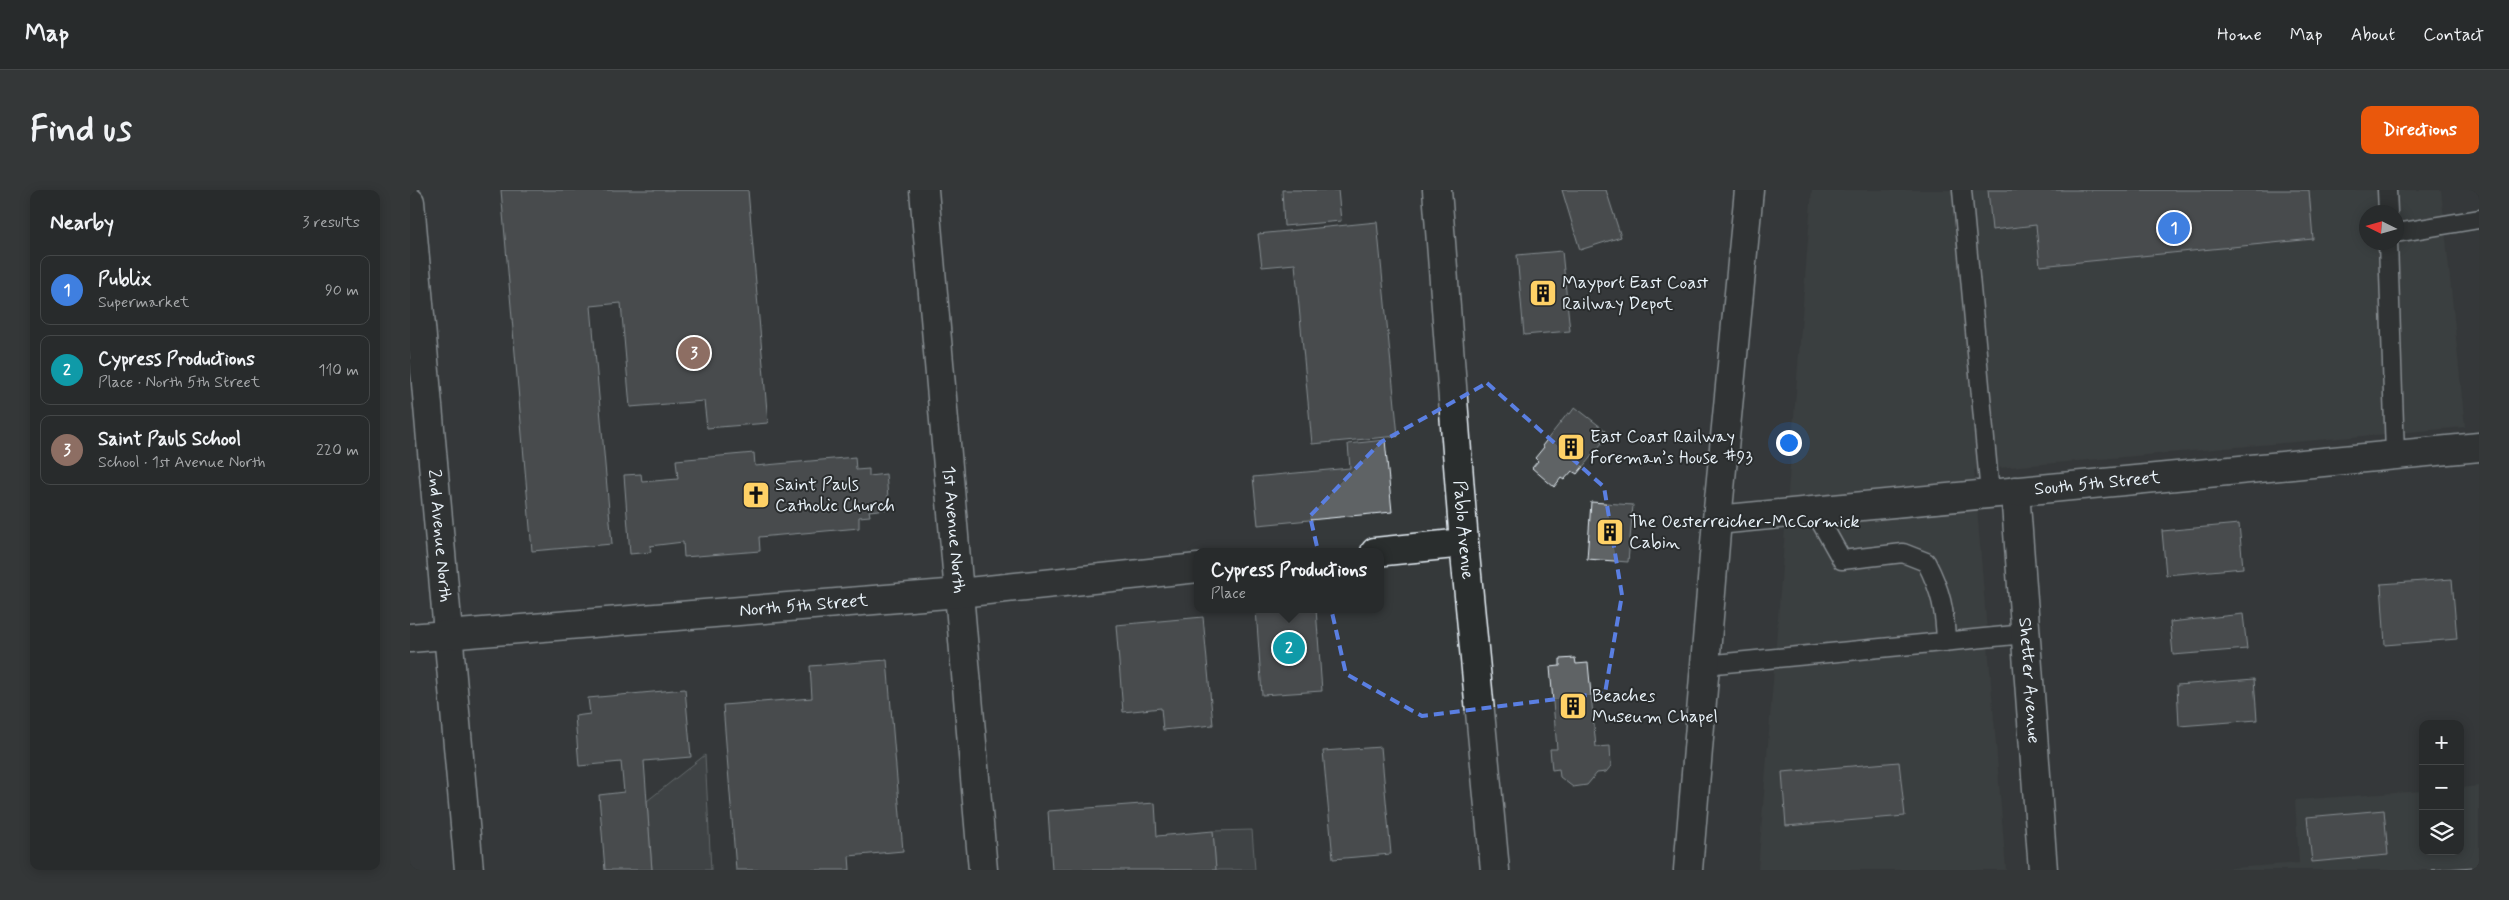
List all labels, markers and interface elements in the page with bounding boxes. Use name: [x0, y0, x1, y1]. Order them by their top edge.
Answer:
text: Map: [25, 19, 69, 50]
text: Home: [2217, 23, 2262, 47]
text: Map: [2290, 23, 2323, 47]
text: About: [2351, 23, 2395, 47]
text: Contact: [2423, 23, 2484, 47]
button: Directions: [2361, 106, 2479, 154]
text: Find us: [30, 107, 132, 153]
north arrow: [2359, 205, 2404, 250]
text: Nearby: [50, 209, 114, 237]
pin: 1: [2158, 209, 2190, 247]
text: 3 results: [302, 212, 360, 233]
text: Publix: [98, 267, 152, 292]
place label: Mayport East Coast Railway Depot: [1562, 271, 1709, 316]
building icon: Mayport East Coast Railway Depot: [1528, 278, 1558, 308]
text: 1: [63, 280, 71, 301]
text: 90 m: [325, 280, 359, 301]
text: Supermarket: [98, 292, 189, 313]
pin: 3: [678, 334, 710, 372]
text: Cypress Productions: [98, 347, 255, 372]
text: 2: [63, 360, 71, 381]
text: 110 m: [318, 360, 359, 381]
text: Place · North 5th Street: [98, 372, 260, 393]
place label: East Coast Railway Foreman’s House #93: [1590, 425, 1753, 470]
text: Saint Pauls School: [98, 427, 241, 452]
your location: [1776, 430, 1802, 456]
building icon: East Coast Railway Foreman’s House #93: [1556, 432, 1586, 462]
text: 3: [63, 440, 71, 461]
text: 220 m: [316, 440, 359, 461]
text: School · 1st Avenue North: [98, 452, 266, 473]
street label: 1st Avenue North: [936, 465, 971, 595]
street label: South 5th Street: [2033, 466, 2162, 502]
street label: 2nd Avenue North: [422, 468, 457, 603]
place label: Saint Pauls Catholic Church: [775, 473, 895, 518]
church icon: Saint Pauls Catholic Church: [741, 480, 771, 510]
street label: Pablo Avenue: [1447, 480, 1479, 581]
place label: The Oesterreicher-McCormick Cabin: [1629, 510, 1860, 555]
building icon: The Oesterreicher-McCormick Cabin: [1595, 517, 1625, 547]
popup: [1194, 548, 1384, 613]
text: Cypress Productions: [1211, 558, 1367, 583]
text: Place: [1211, 583, 1246, 604]
street label: North 5th Street: [738, 588, 869, 623]
street label: Shetter Avenue: [2012, 617, 2046, 744]
pin: 2: [1273, 629, 1305, 667]
place label: Beaches Museum Chapel: [1592, 684, 1718, 729]
building icon: Beaches Museum Chapel: [1558, 691, 1588, 721]
map controls: [2419, 720, 2464, 855]
button: +: [2419, 720, 2464, 765]
button: −: [2419, 765, 2464, 810]
button: layers: [2419, 810, 2464, 855]

